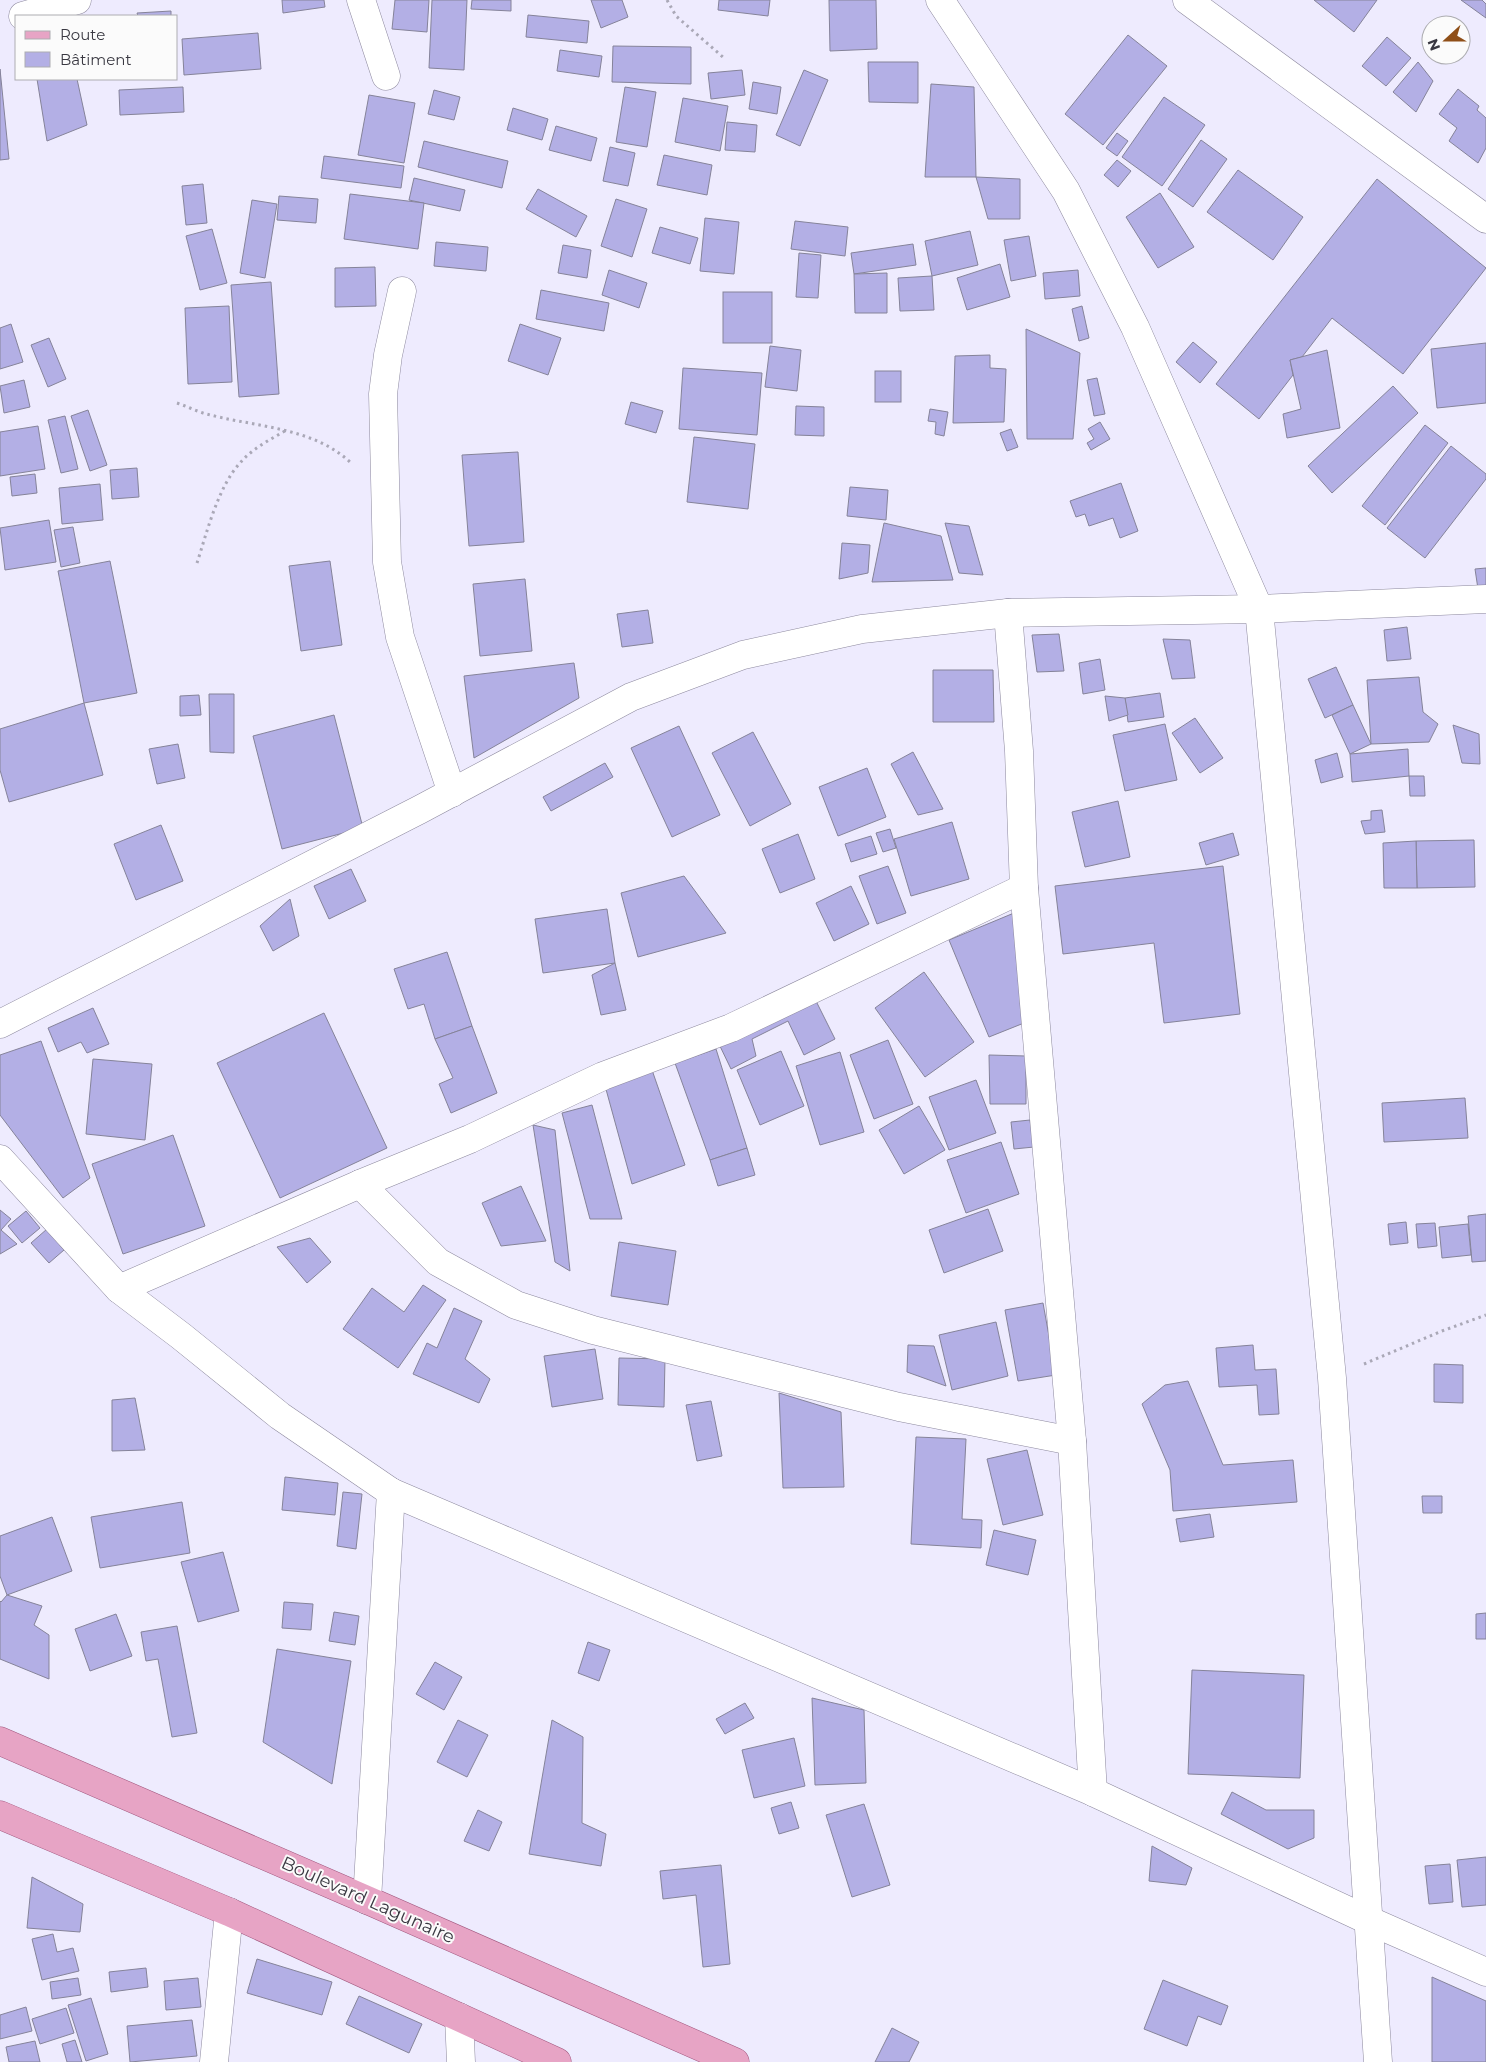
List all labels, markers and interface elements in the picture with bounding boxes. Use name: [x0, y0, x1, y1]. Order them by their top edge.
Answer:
legend: [15, 15, 178, 80]
north arrow: [1421, 15, 1471, 65]
text: Route: [60, 25, 105, 44]
text: N: [1423, 36, 1444, 53]
text: Bâtiment: [60, 50, 132, 69]
street label: Boulevard Lagunaire: [278, 1852, 458, 1948]

